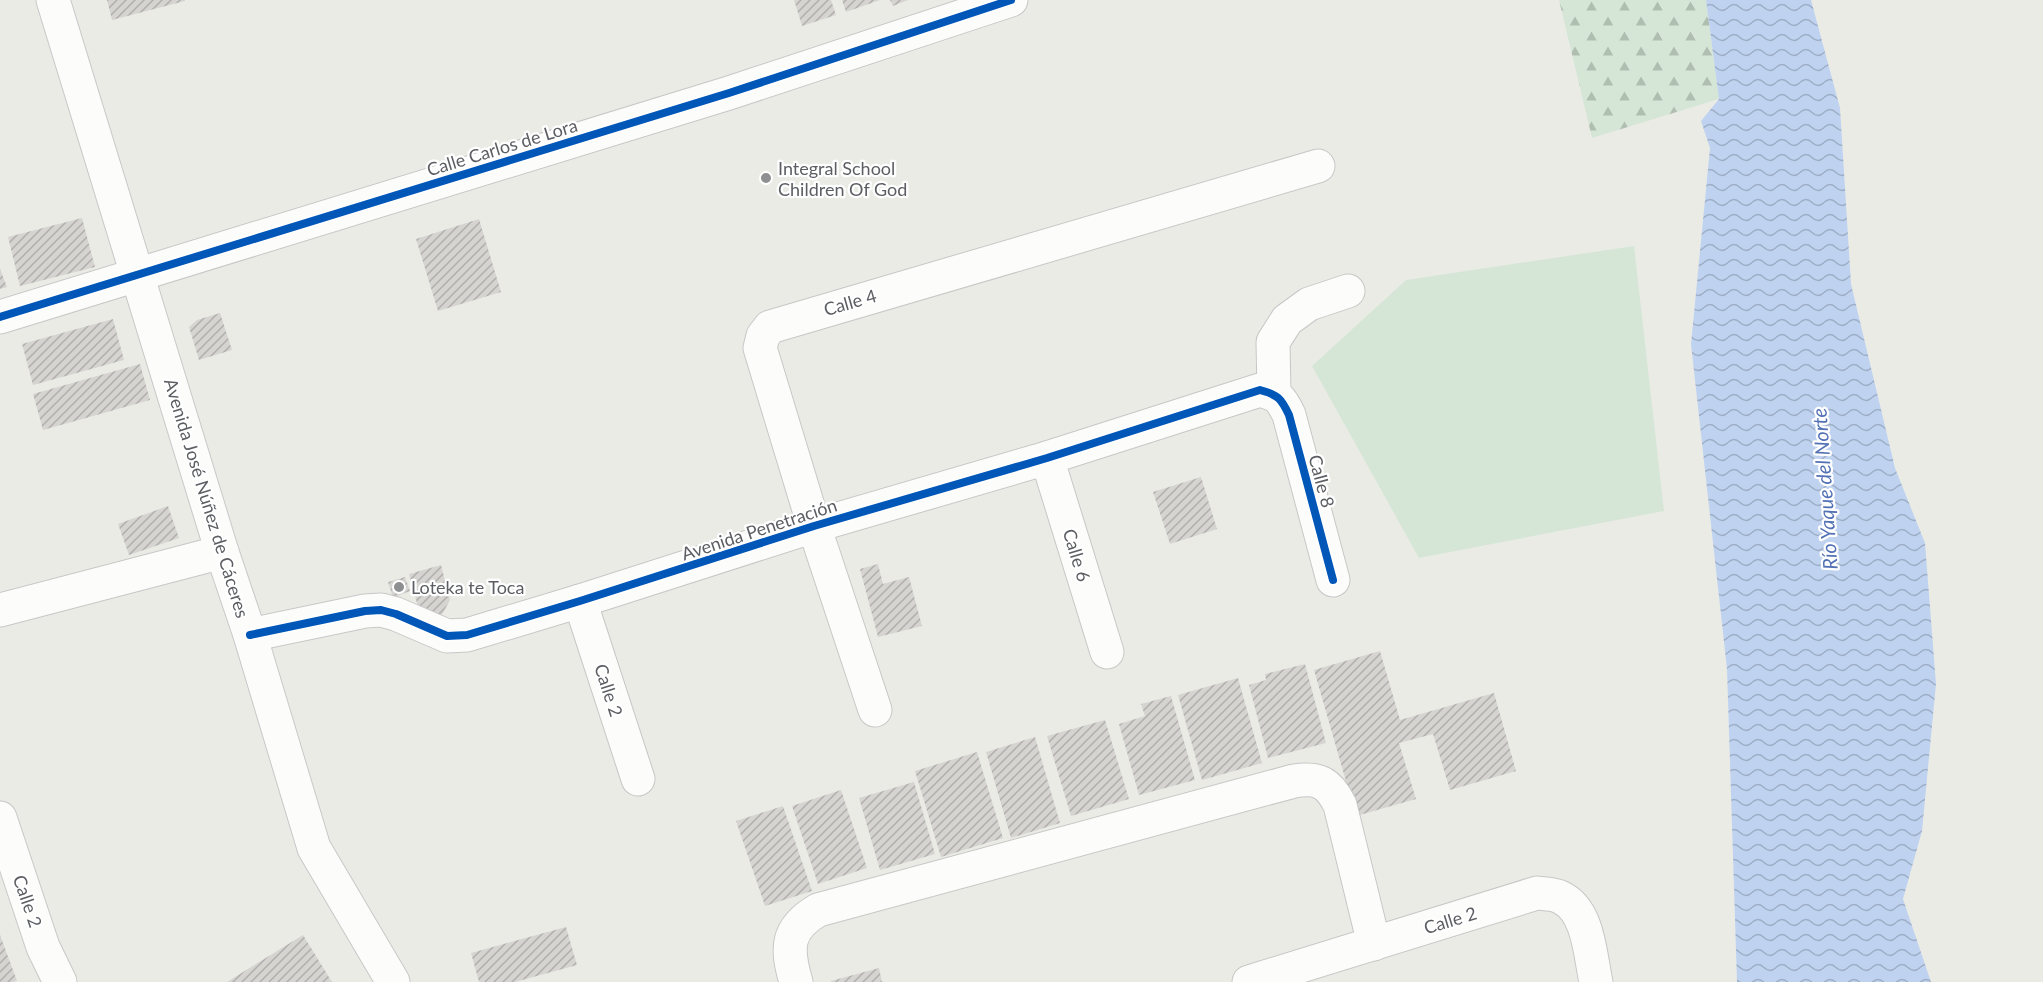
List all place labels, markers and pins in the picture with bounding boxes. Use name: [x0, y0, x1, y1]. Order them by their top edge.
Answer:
place label: Integral School Children Of God: [778, 157, 907, 200]
marker: Integral School Children Of God: [759, 171, 773, 185]
place label: Loteka te Toca: [411, 576, 524, 598]
marker: Loteka te Toca: [392, 580, 406, 594]

